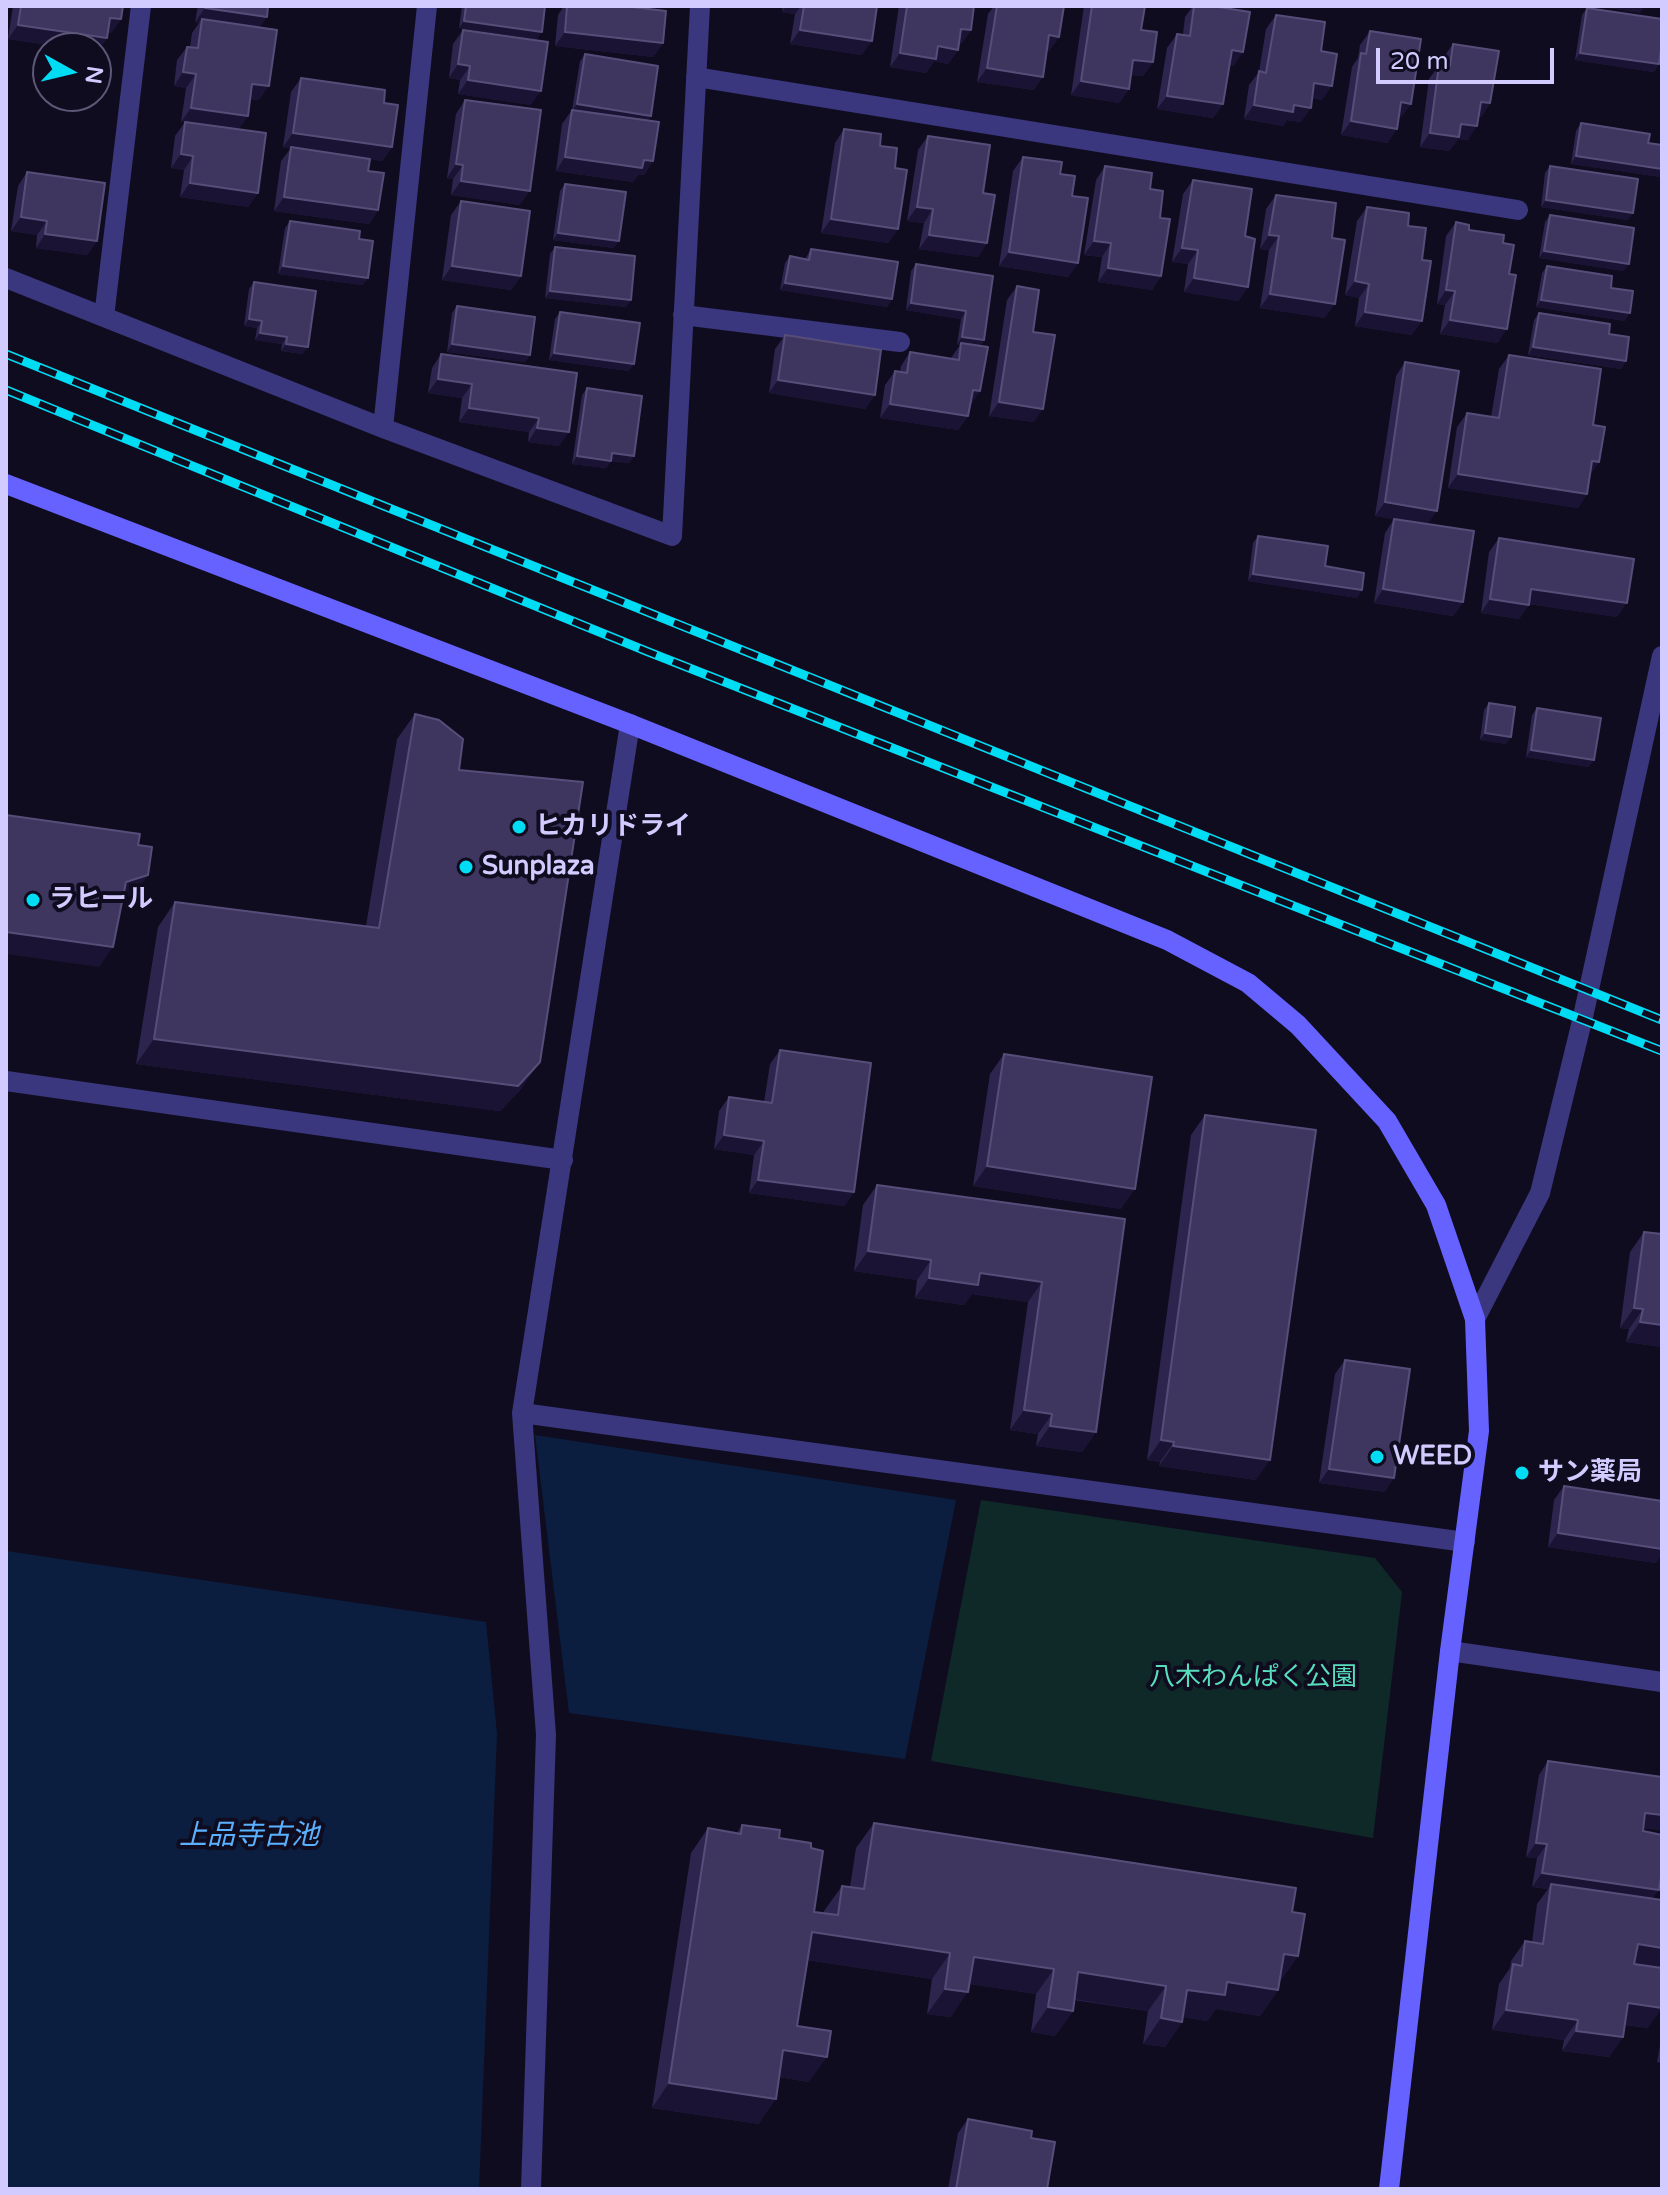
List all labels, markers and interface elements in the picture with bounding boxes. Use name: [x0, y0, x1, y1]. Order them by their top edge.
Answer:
north arrow: [32, 32, 112, 112]
scale bar: [1380, 32, 1558, 82]
text: 20 m: [1390, 47, 1448, 76]
text: N: [80, 64, 108, 86]
place label: ヒカリドライ: [535, 811, 691, 843]
marker: ヒカリドライ: [510, 818, 528, 836]
place label: Sunplaza: [482, 851, 595, 883]
marker: Sunplaza: [457, 858, 475, 876]
place label: ラヒール: [49, 884, 153, 916]
marker: ラヒール: [24, 891, 42, 909]
place label: WEED: [1393, 1441, 1472, 1473]
marker: WEED: [1368, 1448, 1386, 1466]
place label: サン薬局: [1538, 1457, 1642, 1489]
marker: サン薬局: [1513, 1464, 1531, 1482]
park label: 八木わんぱく公園: [1149, 1662, 1357, 1694]
water label: 上品寺古池: [179, 1820, 319, 1854]

